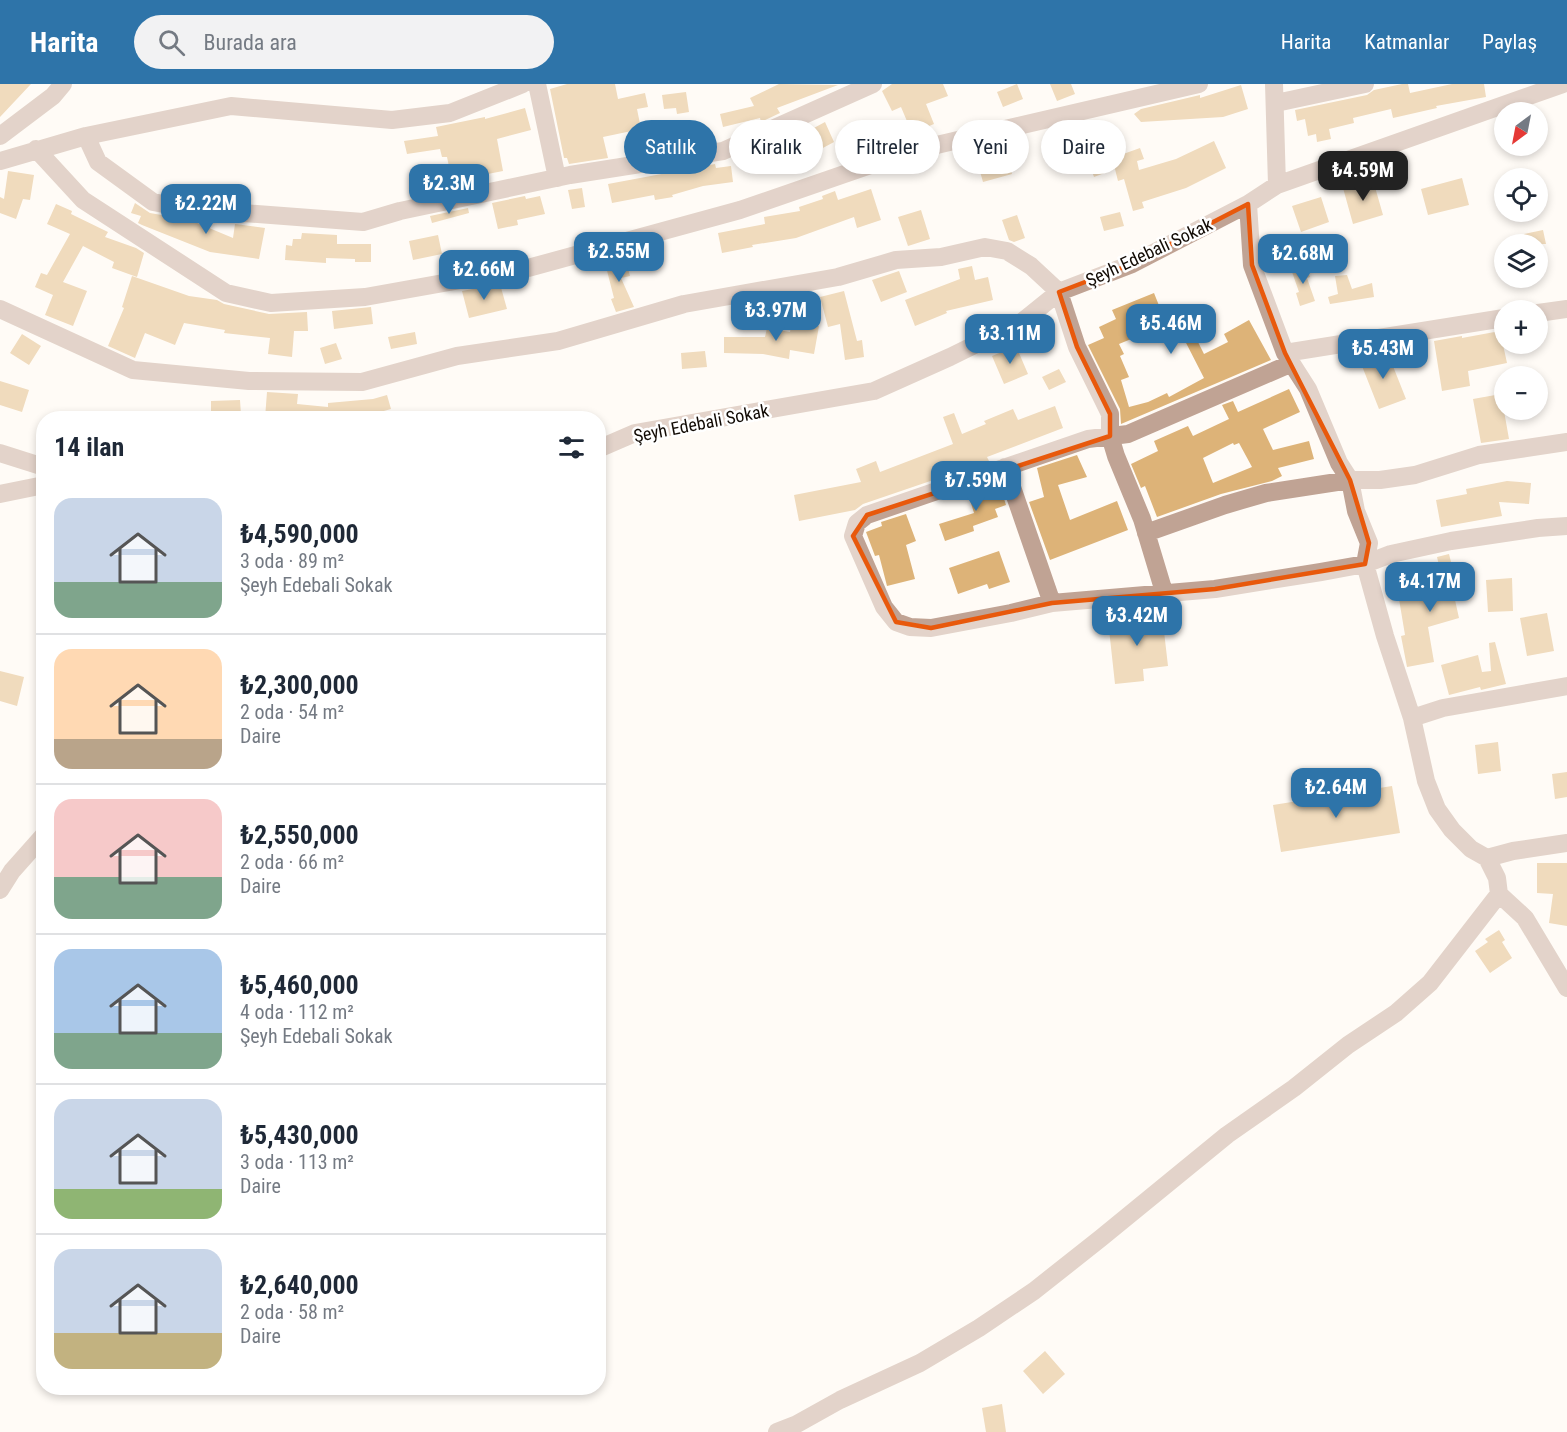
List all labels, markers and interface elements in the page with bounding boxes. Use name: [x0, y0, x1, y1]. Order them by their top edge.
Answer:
search box: [134, 15, 554, 69]
text: Harita: [30, 26, 98, 59]
icon: search: [155, 26, 188, 59]
text: Burada ara: [203, 30, 297, 55]
text: Harita: [1281, 30, 1331, 54]
text: Katmanlar: [1364, 30, 1449, 54]
text: Paylaş: [1482, 30, 1537, 54]
north arrow: [1494, 102, 1548, 156]
map controls: [1494, 102, 1548, 420]
chip: Satılık: [624, 120, 717, 174]
chip: Kiralık: [729, 120, 823, 174]
chip: Filtreler: [835, 120, 940, 174]
chip: Yeni: [952, 120, 1029, 174]
chip: Daire: [1041, 120, 1126, 174]
pin: ₺4.59M: [1314, 151, 1412, 202]
text: ₺4.59M: [1332, 158, 1394, 182]
pin: ₺2.3M: [407, 164, 491, 215]
button: locate: [1494, 168, 1548, 222]
text: ₺2.3M: [423, 171, 475, 195]
pin: ₺2.22M: [157, 184, 255, 235]
text: ₺2.22M: [175, 191, 237, 215]
street label: Şeyh Edebali Sokak: [1082, 213, 1216, 291]
pin: ₺2.55M: [570, 232, 668, 283]
pin: ₺2.68M: [1254, 234, 1352, 285]
button: layers: [1494, 234, 1548, 288]
text: ₺2.55M: [588, 239, 650, 263]
text: ₺2.68M: [1272, 241, 1334, 265]
pin: ₺2.66M: [435, 250, 533, 301]
text: ₺2.66M: [453, 257, 515, 281]
pin: ₺3.97M: [727, 291, 825, 342]
text: ₺3.97M: [745, 298, 807, 322]
button: +: [1494, 300, 1548, 354]
pin: ₺5.46M: [1122, 304, 1220, 355]
text: ₺5.46M: [1140, 311, 1202, 335]
pin: ₺3.11M: [961, 314, 1059, 365]
text: ₺3.11M: [979, 321, 1041, 345]
pin: ₺5.43M: [1334, 329, 1432, 380]
text: ₺5.43M: [1352, 336, 1414, 360]
button: −: [1494, 366, 1548, 420]
street label: Şeyh Edebali Sokak: [632, 400, 770, 446]
icon: filters: [555, 431, 588, 464]
text: 14 ilan: [54, 432, 124, 462]
pin: ₺7.59M: [927, 461, 1025, 512]
text: ₺7.59M: [945, 468, 1007, 492]
text: ₺4,590,000: [240, 519, 359, 549]
icon: home: [102, 522, 174, 594]
text: 3 oda · 89 m²: [240, 549, 344, 573]
pin: ₺4.17M: [1381, 562, 1479, 613]
text: ₺4.17M: [1399, 569, 1461, 593]
text: Şeyh Edebali Sokak: [240, 573, 392, 597]
pin: ₺3.42M: [1088, 596, 1186, 647]
text: ₺3.42M: [1106, 603, 1168, 627]
text: ₺2,300,000: [240, 670, 359, 700]
icon: home: [102, 673, 174, 745]
text: 2 oda · 54 m²: [240, 700, 344, 724]
text: Daire: [240, 724, 281, 748]
pin: ₺2.64M: [1287, 768, 1385, 819]
text: ₺2.64M: [1305, 775, 1367, 799]
text: ₺2,550,000: [240, 820, 359, 850]
icon: home: [102, 823, 174, 895]
text: 2 oda · 66 m²: [240, 850, 344, 874]
text: Daire: [240, 874, 281, 898]
text: ₺5,460,000: [240, 970, 359, 1000]
icon: home: [102, 973, 174, 1045]
text: 4 oda · 112 m²: [240, 1000, 354, 1024]
text: Şeyh Edebali Sokak: [240, 1024, 392, 1048]
text: ₺5,430,000: [240, 1120, 359, 1150]
icon: home: [102, 1123, 174, 1195]
text: 3 oda · 113 m²: [240, 1150, 354, 1174]
text: Daire: [240, 1174, 281, 1198]
text: ₺2,640,000: [240, 1270, 359, 1300]
icon: home: [102, 1273, 174, 1345]
text: 2 oda · 58 m²: [240, 1300, 344, 1324]
text: Daire: [240, 1324, 281, 1348]

